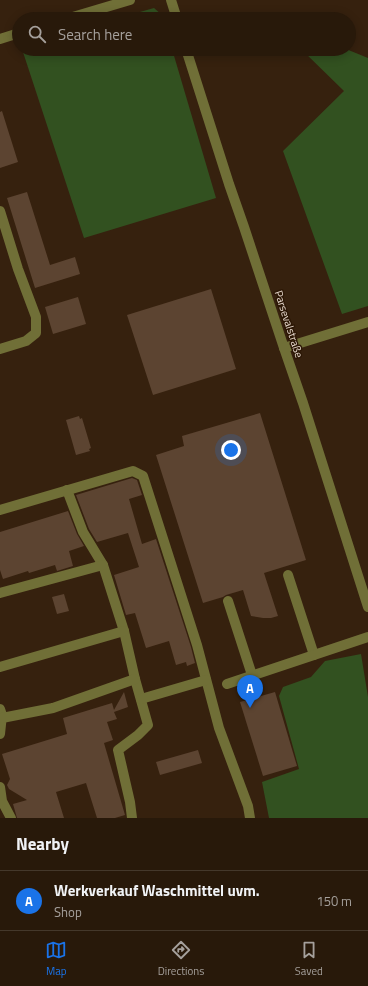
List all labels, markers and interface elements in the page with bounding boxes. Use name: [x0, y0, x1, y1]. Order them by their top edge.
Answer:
search box: [12, 12, 356, 56]
icon: search: [26, 23, 48, 45]
text: Search here: [58, 23, 132, 46]
street label: Parsevalstraße: [271, 288, 308, 360]
your location: [221, 440, 241, 460]
pin: A: [237, 675, 263, 708]
text: Nearby: [16, 831, 69, 857]
text: Werkverkauf Waschmittel uvm.: [54, 879, 260, 902]
text: A: [25, 891, 33, 911]
text: 150 m: [316, 891, 352, 911]
text: Shop: [54, 902, 82, 922]
tab: Map: [45, 939, 67, 979]
tab: Directions: [158, 939, 204, 979]
tab: Saved: [295, 939, 323, 979]

